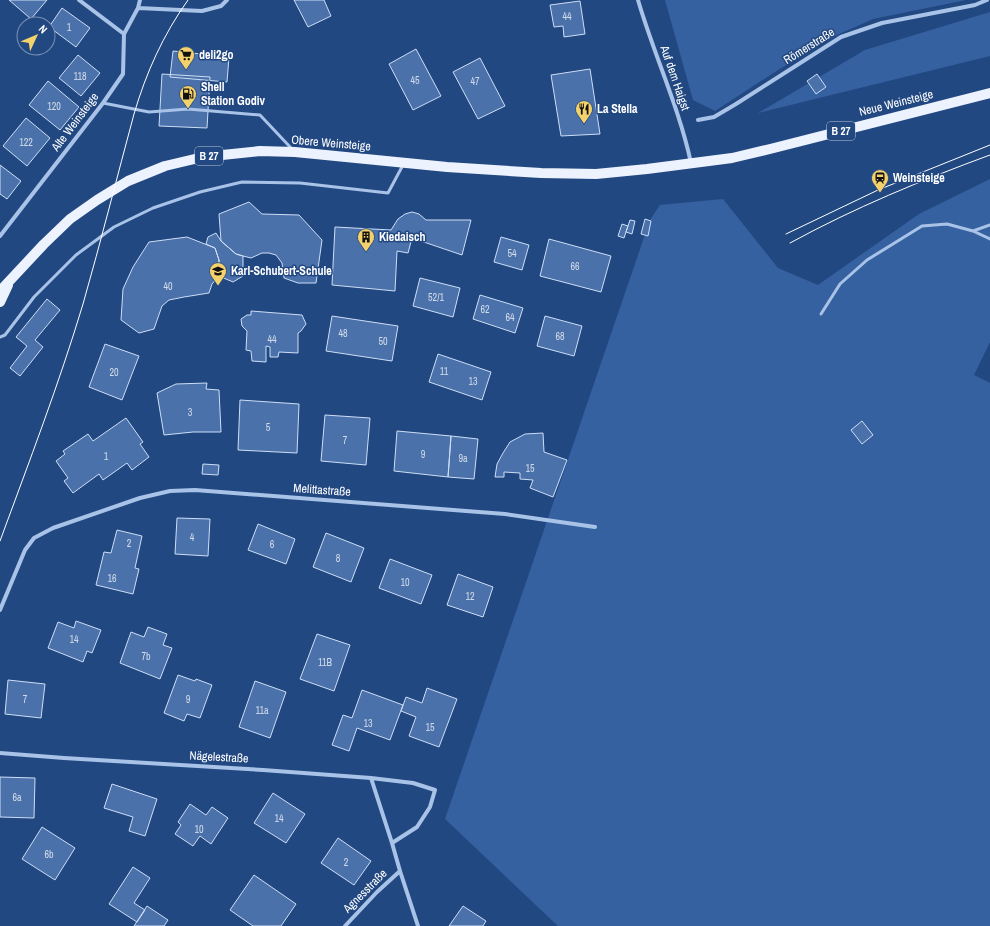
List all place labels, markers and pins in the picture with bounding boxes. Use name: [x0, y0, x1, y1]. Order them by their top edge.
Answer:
supermarket icon: deli2go: [176, 45, 196, 70]
place label: deli2go: [199, 47, 233, 63]
place label: Shell Station Godiv: [201, 79, 266, 109]
fuel station icon: Shell Station Godiv: [178, 84, 198, 109]
restaurant icon: La Stella: [574, 99, 594, 124]
place label: La Stella: [597, 101, 638, 117]
station icon: Weinsteige: [870, 168, 890, 193]
place label: Weinsteige: [893, 170, 945, 186]
building icon: Kiedaisch: [356, 227, 376, 252]
place label: Kiedaisch: [379, 229, 426, 245]
school or university icon: Karl-Schubert-Schule: [208, 261, 228, 286]
place label: Karl-Schubert-Schule: [231, 263, 332, 279]

